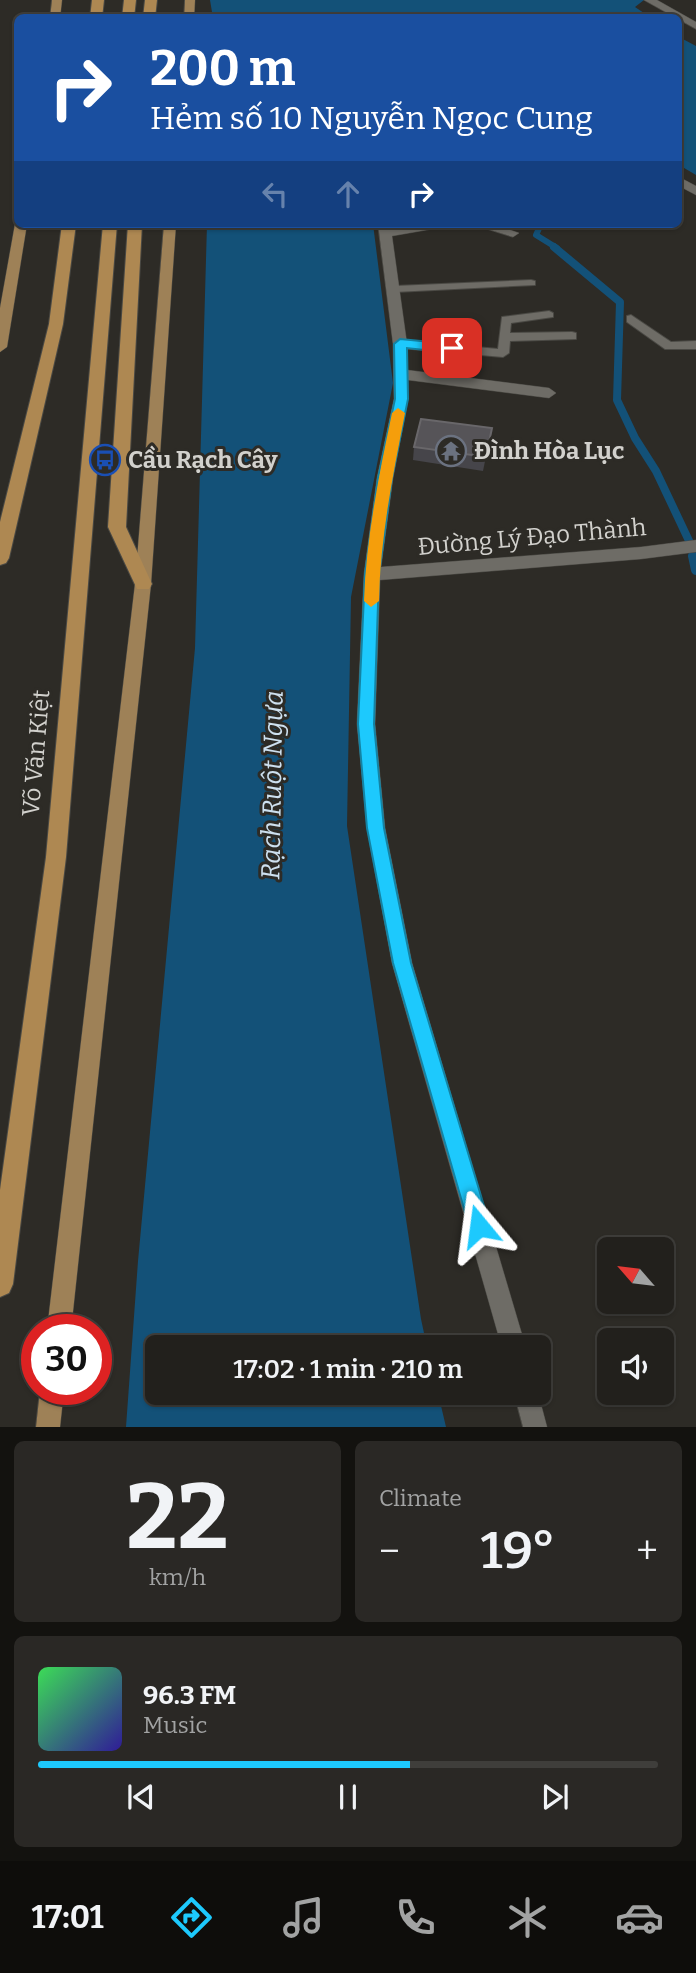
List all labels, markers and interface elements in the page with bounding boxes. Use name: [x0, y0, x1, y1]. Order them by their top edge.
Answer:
text: 200 m: [150, 39, 295, 98]
icon: right: [35, 42, 126, 133]
text: Hẻm số 10 Nguyễn Ngọc Cung: [150, 99, 593, 137]
icon: left: [256, 175, 294, 213]
icon: ahead: [329, 175, 367, 213]
icon: right: [402, 175, 440, 213]
pin: [422, 318, 482, 378]
icon: arrive: [433, 329, 471, 367]
temple icon: Đình Hòa Lục: [434, 434, 468, 468]
place label: Đình Hòa Lục: [474, 437, 624, 465]
bus stop icon: Cầu Rạch Cây: [88, 443, 122, 477]
place label: Cầu Rạch Cây: [128, 445, 278, 474]
street label: Đường Lý Đạo Thành: [416, 513, 648, 561]
street label: Võ Văn Kiệt: [17, 688, 56, 817]
water label: Rạch Ruột Ngựa: [255, 690, 290, 880]
position arrow: [442, 1189, 516, 1263]
north arrow: [597, 1237, 674, 1314]
map controls: [597, 1237, 674, 1405]
speed limit sign: 30: [21, 1314, 112, 1405]
button: sound: [597, 1328, 674, 1405]
text: 17:02 · 1 min · 210 m: [233, 1354, 463, 1385]
text: 22: [126, 1463, 229, 1572]
text: Climate: [379, 1484, 462, 1512]
text: 19°: [481, 1519, 556, 1582]
text: −: [379, 1528, 400, 1574]
text: +: [636, 1528, 658, 1574]
text: km/h: [149, 1563, 206, 1591]
text: 96.3 FM: [143, 1680, 236, 1711]
text: Music: [143, 1711, 207, 1739]
icon: previous: [122, 1778, 160, 1816]
icon: pause: [329, 1778, 367, 1816]
icon: next: [536, 1778, 574, 1816]
icon: directions: [167, 1893, 216, 1942]
icon: music: [279, 1893, 328, 1942]
icon: phone: [391, 1893, 440, 1942]
icon: climate: [503, 1893, 552, 1942]
icon: car: [615, 1893, 664, 1942]
text: 17:01: [32, 1898, 104, 1936]

